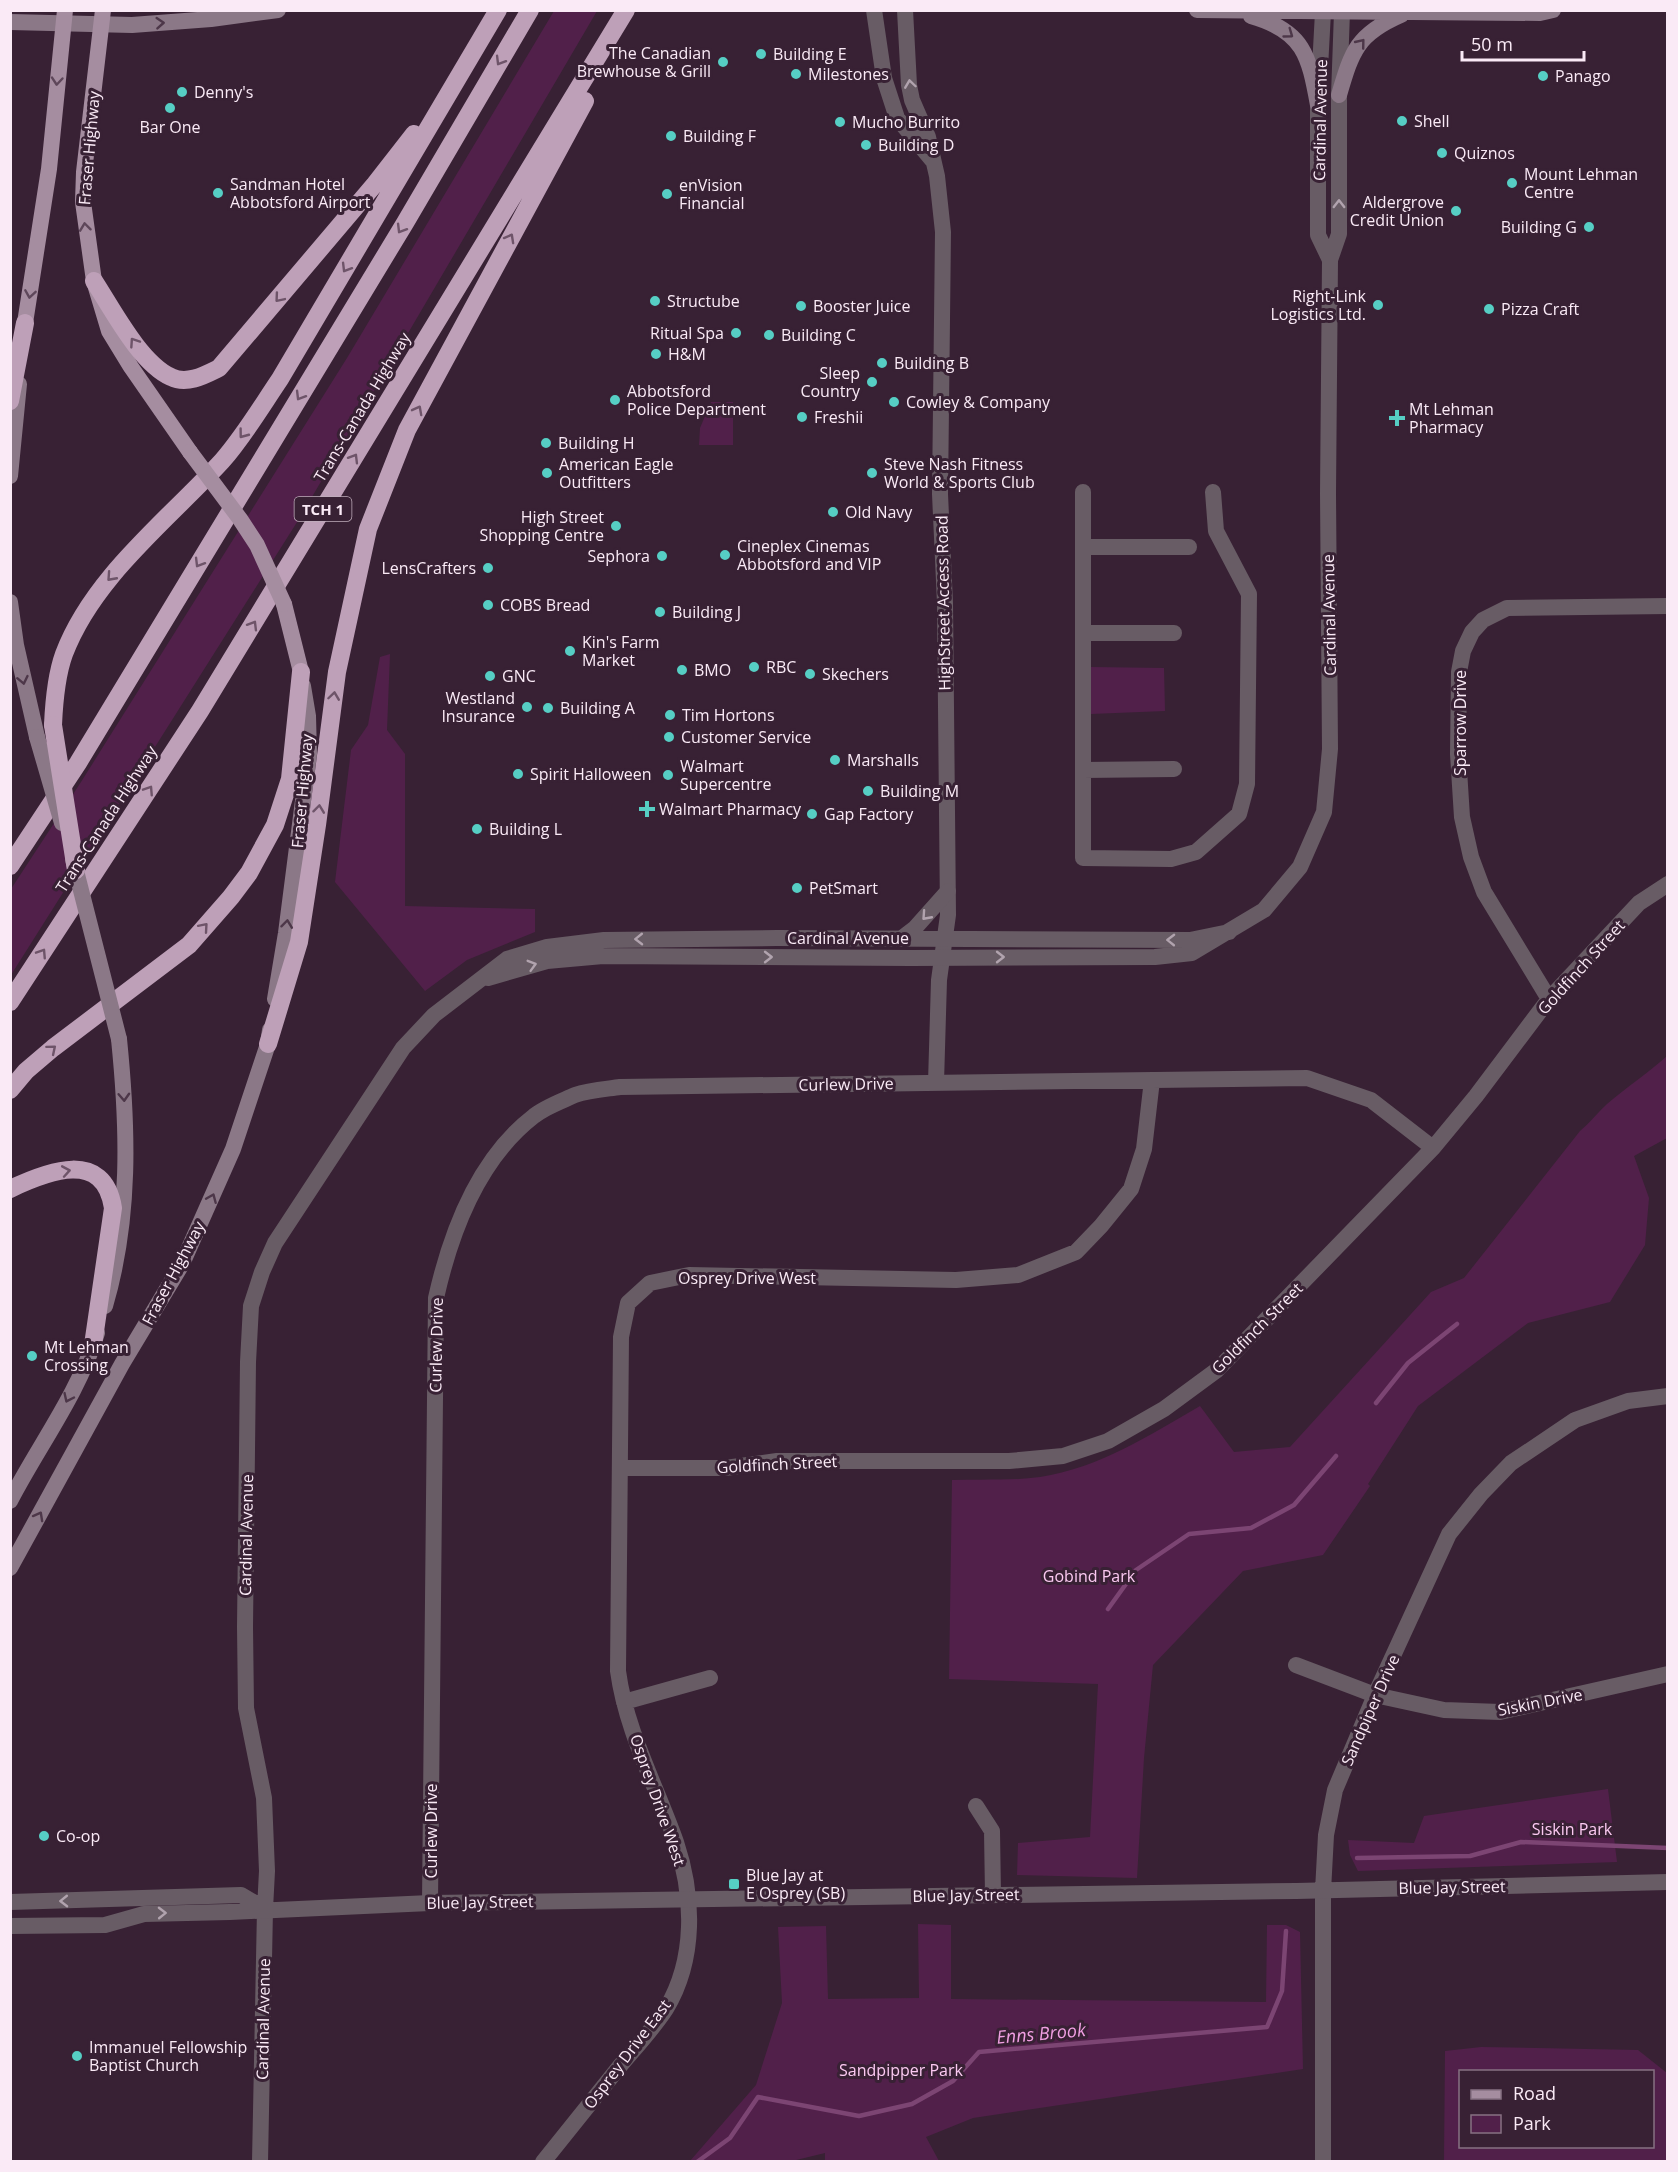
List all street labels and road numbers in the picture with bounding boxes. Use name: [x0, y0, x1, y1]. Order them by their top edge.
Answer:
street label: Cardinal Avenue: [1308, 59, 1332, 181]
street label: Fraser Highway: [73, 89, 105, 206]
street label: Trans-Canada Highway: [309, 327, 416, 486]
road number: TCH 1: [294, 497, 352, 521]
street label: HighStreet Access Road: [930, 515, 956, 691]
street label: Cardinal Avenue: [1317, 554, 1341, 676]
street label: Sparrow Drive: [1449, 670, 1471, 776]
street label: Fraser Highway: [286, 732, 318, 849]
street label: Trans-Canada Highway: [50, 740, 162, 897]
street label: Goldfinch Street: [1532, 915, 1630, 1019]
street label: Cardinal Avenue: [787, 927, 909, 949]
street label: Curlew Drive: [798, 1072, 894, 1096]
street label: Fraser Highway: [136, 1216, 210, 1329]
street label: Osprey Drive West: [678, 1267, 816, 1289]
street label: Goldfinch Street: [1207, 1277, 1308, 1378]
street label: Curlew Drive: [424, 1297, 448, 1393]
street label: Goldfinch Street: [716, 1450, 838, 1478]
street label: Cardinal Avenue: [234, 1474, 258, 1596]
street label: Sandpiper Drive: [1336, 1651, 1404, 1769]
street label: Siskin Drive: [1496, 1683, 1584, 1721]
street label: Osprey Drive West: [625, 1731, 691, 1869]
street label: Curlew Drive: [420, 1783, 442, 1879]
street label: Blue Jay Street: [1398, 1875, 1506, 1899]
street label: Blue Jay Street: [912, 1883, 1020, 1907]
street label: Blue Jay Street: [426, 1890, 534, 1914]
street label: Cardinal Avenue: [251, 1958, 275, 2080]
street label: Osprey Drive East: [578, 1994, 676, 2113]

